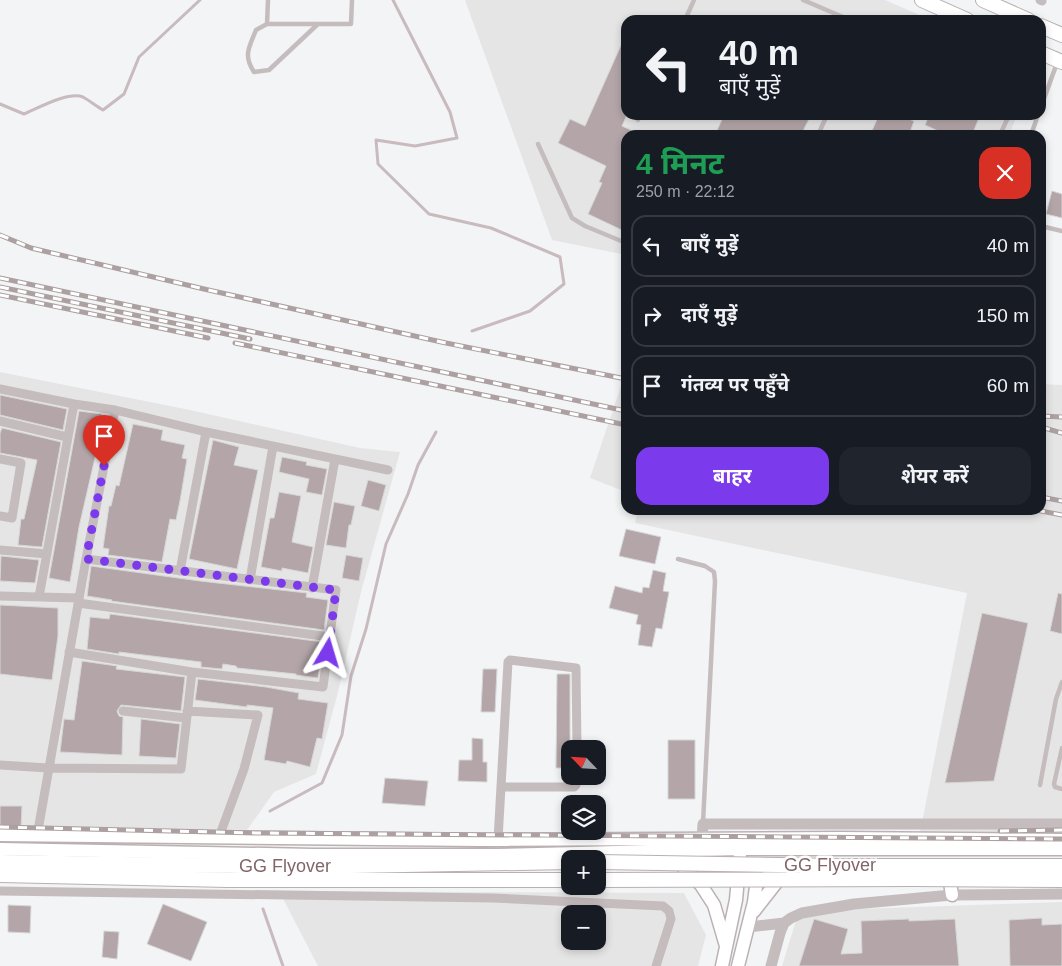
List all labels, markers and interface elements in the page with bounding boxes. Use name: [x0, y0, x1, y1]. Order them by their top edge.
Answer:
text: 40 m: [719, 33, 799, 72]
icon: left: [636, 35, 701, 100]
text: बाएँ मुड़ें: [719, 74, 780, 99]
text: 4 मिनट: [636, 147, 724, 180]
button: close: [979, 147, 1031, 199]
text: 250 m · 22:12: [636, 183, 735, 200]
icon: left: [638, 232, 666, 260]
text: बाएँ मुड़ें: [681, 234, 738, 255]
text: 40 m: [987, 235, 1029, 256]
icon: right: [638, 302, 666, 330]
text: दाएँ मुड़ें: [681, 304, 737, 325]
text: 150 m: [976, 305, 1029, 326]
icon: arrive: [638, 372, 666, 400]
text: गंतव्य पर पहुँचे: [681, 374, 789, 395]
text: 60 m: [987, 375, 1029, 396]
pin: [83, 415, 125, 466]
icon: arrive: [90, 422, 118, 450]
button: बाहर: [636, 447, 829, 505]
button: शेयर करें: [839, 447, 1031, 505]
position arrow: [301, 626, 353, 678]
north arrow: [561, 740, 606, 785]
map controls: [561, 740, 606, 950]
button: layers: [561, 795, 606, 840]
button: +: [561, 850, 606, 895]
street label: GG Flyover: [784, 855, 876, 875]
street label: GG Flyover: [239, 856, 331, 876]
button: −: [561, 905, 606, 950]

